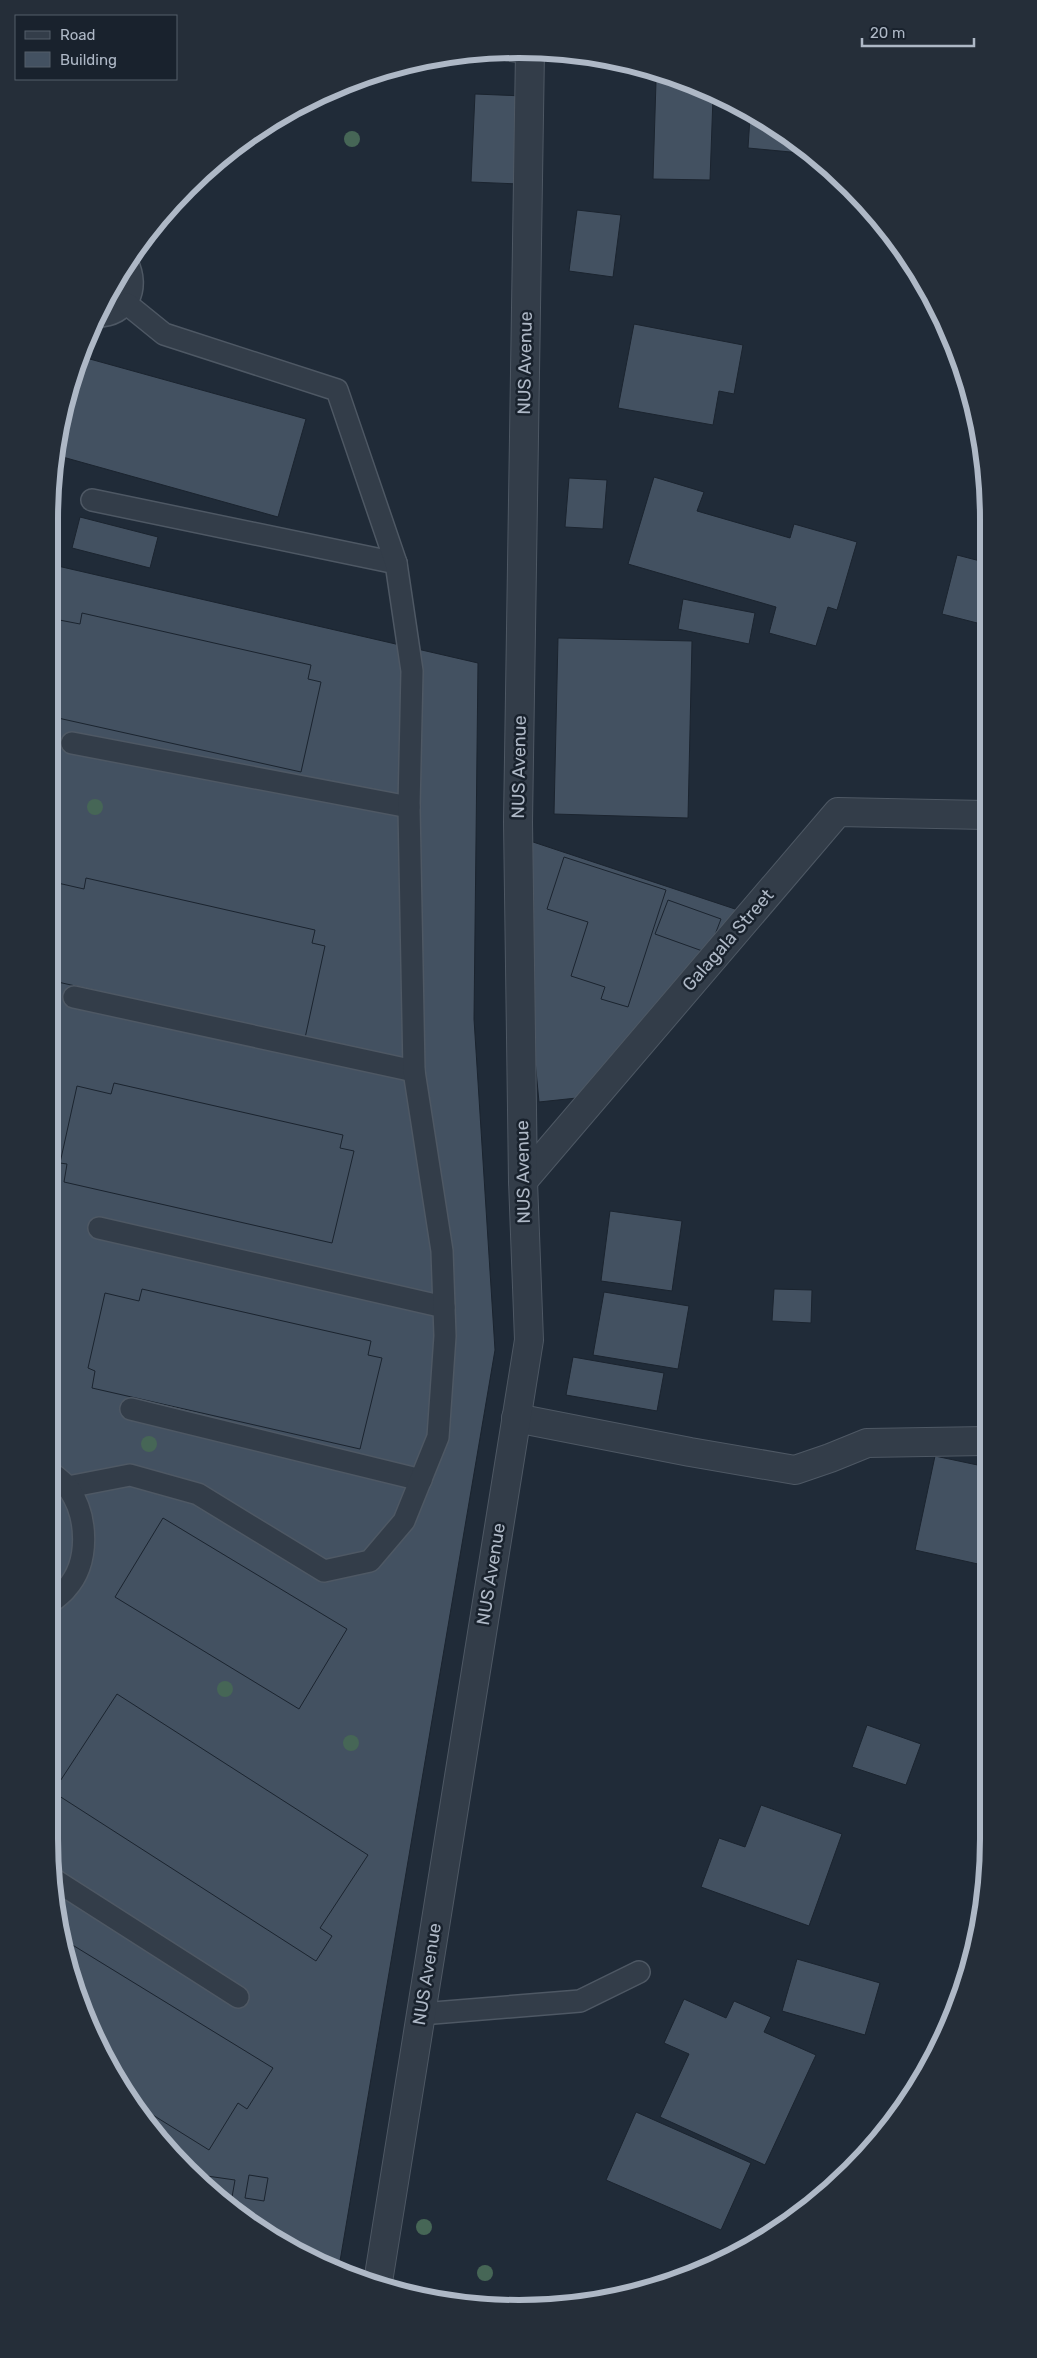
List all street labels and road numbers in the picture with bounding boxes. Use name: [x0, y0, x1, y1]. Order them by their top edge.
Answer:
street label: NUS Avenue: [513, 311, 537, 415]
street label: NUS Avenue: [507, 715, 531, 819]
street label: Galagala Street: [678, 884, 778, 996]
street label: NUS Avenue: [511, 1120, 535, 1224]
street label: NUS Avenue: [472, 1521, 510, 1627]
street label: NUS Avenue: [408, 1921, 446, 2027]

